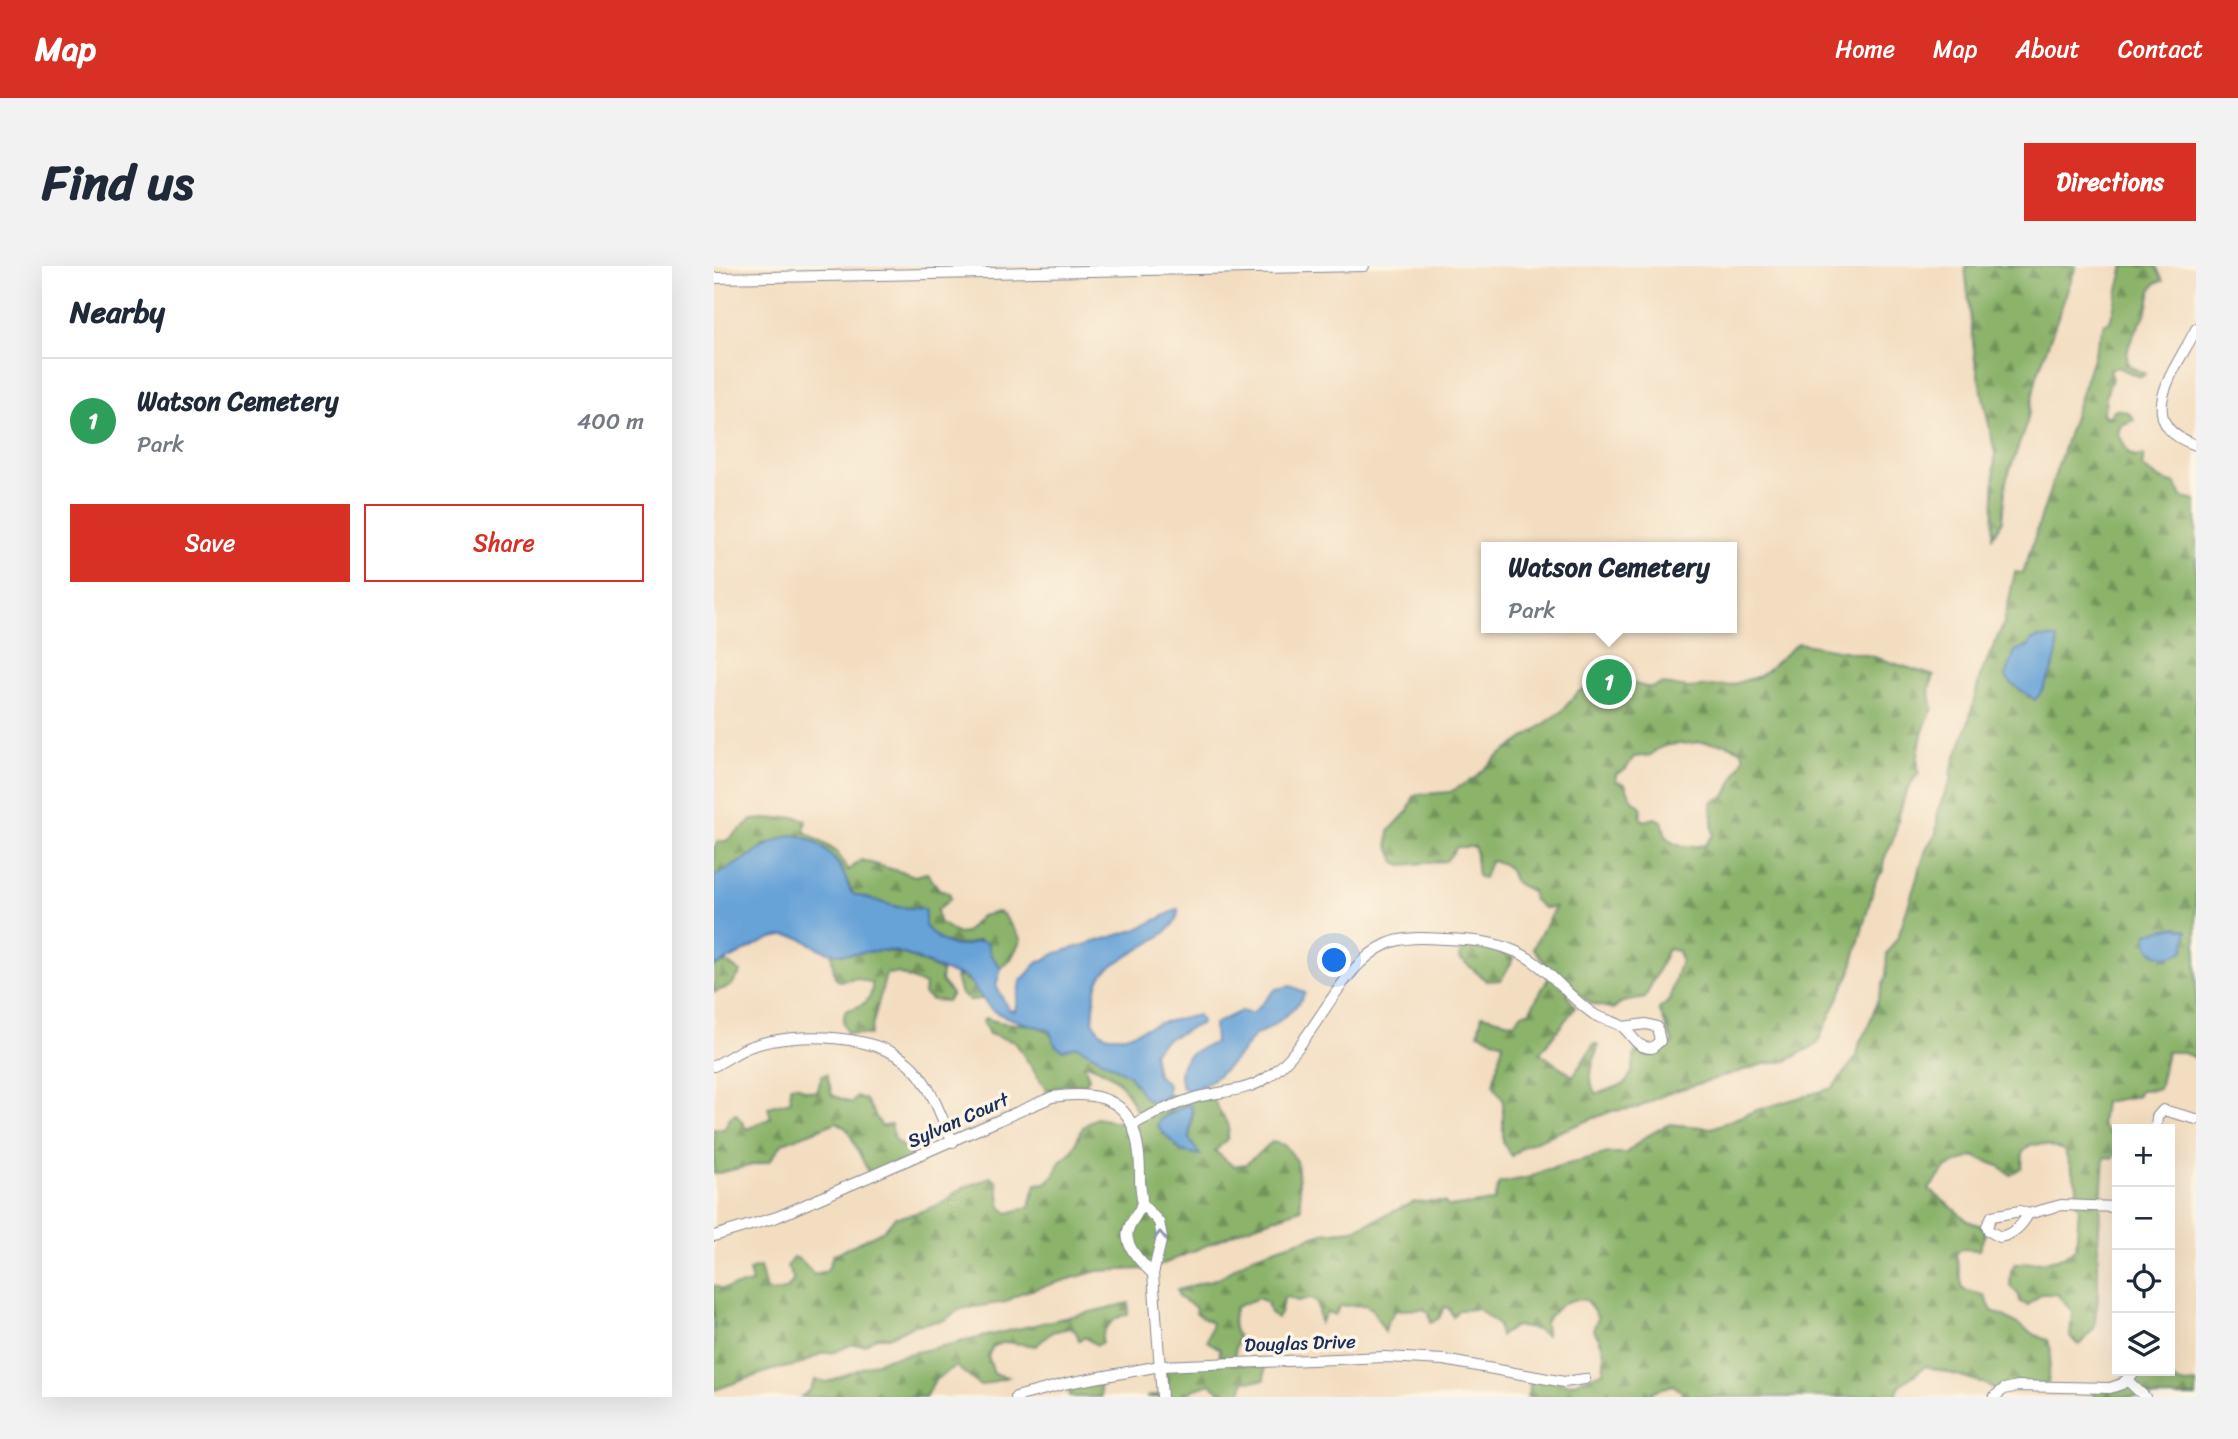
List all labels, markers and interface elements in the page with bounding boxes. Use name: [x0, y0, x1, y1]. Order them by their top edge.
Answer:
text: Map: [35, 20, 96, 78]
text: Home: [1835, 28, 1895, 70]
text: Map: [1933, 28, 1977, 70]
text: About: [2015, 28, 2080, 70]
text: Contact: [2118, 28, 2203, 70]
text: Find us: [42, 139, 194, 226]
button: Directions: [2024, 143, 2196, 221]
text: Nearby: [70, 285, 165, 339]
text: Watson Cemetery: [137, 378, 338, 424]
text: 1: [88, 401, 98, 442]
text: 400 m: [577, 401, 644, 442]
text: Park: [137, 424, 184, 465]
button: Save: [70, 504, 350, 582]
button: Share: [364, 504, 644, 582]
popup: [1481, 542, 1737, 633]
text: Watson Cemetery: [1508, 544, 1710, 590]
text: Park: [1508, 590, 1555, 631]
pin: 1: [1586, 656, 1632, 708]
your location: [1317, 943, 1351, 977]
street label: Sylvan Court: [902, 1082, 1015, 1157]
map controls: [2112, 1124, 2175, 1376]
button: +: [2112, 1124, 2175, 1187]
button: −: [2112, 1187, 2175, 1250]
one-way arrow: [1152, 1230, 1167, 1241]
button: locate: [2112, 1250, 2175, 1313]
button: layers: [2112, 1313, 2175, 1376]
street label: Douglas Drive: [1244, 1325, 1357, 1361]

